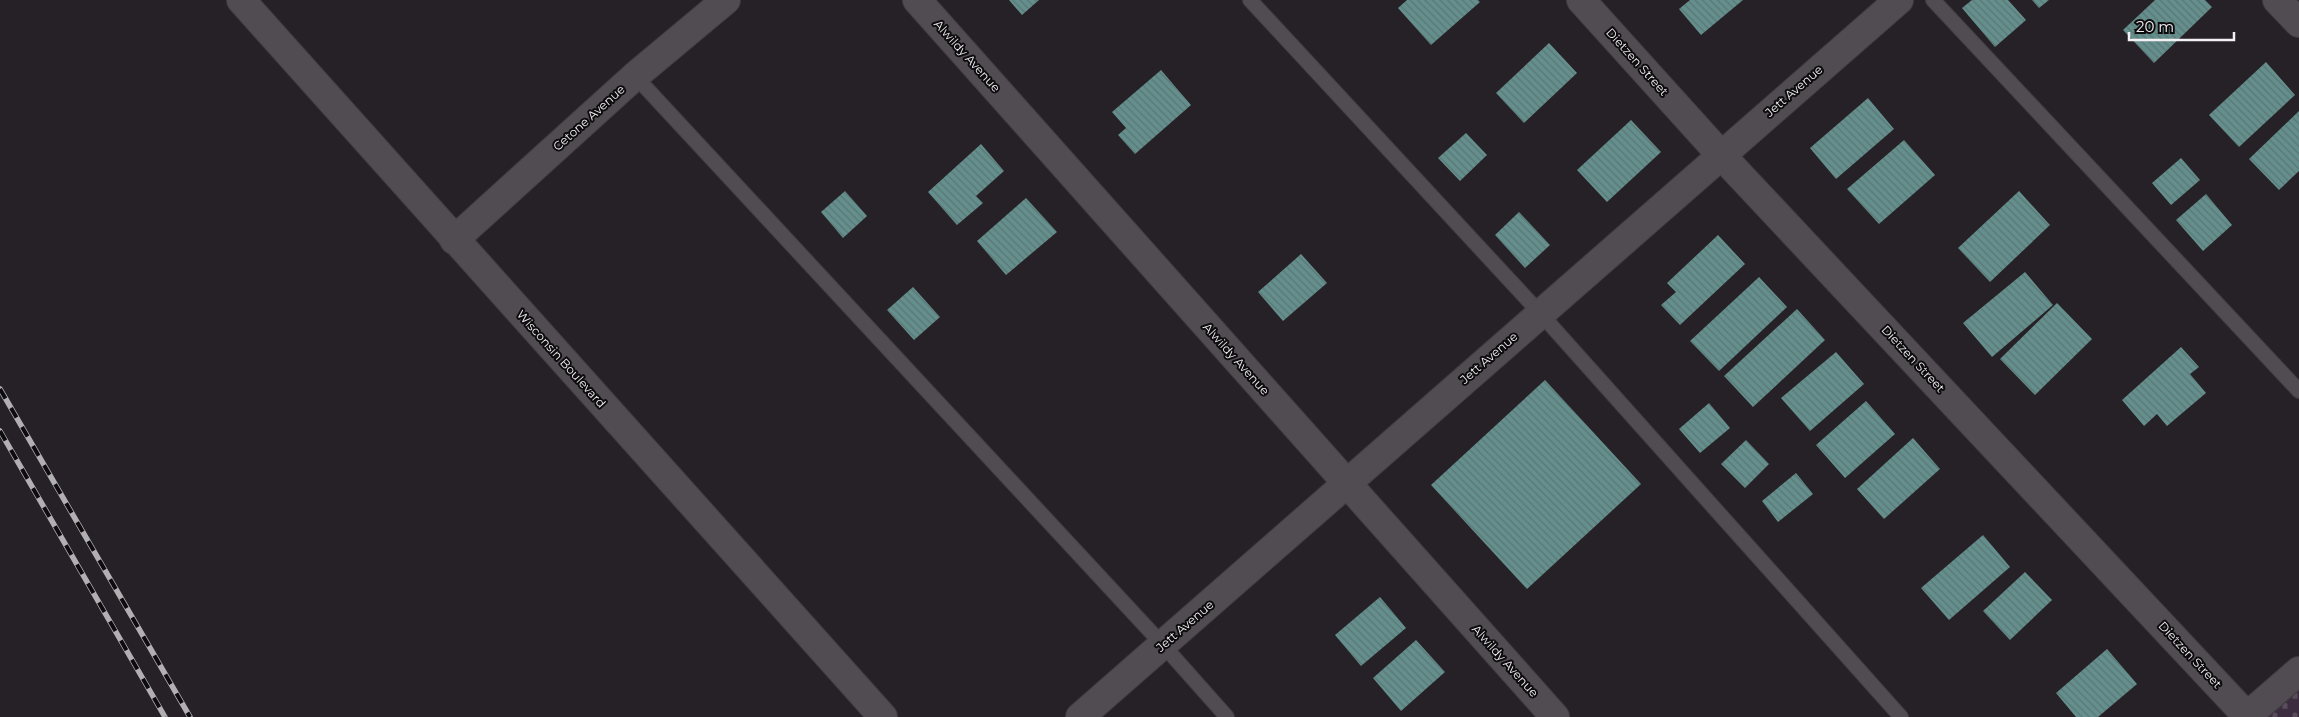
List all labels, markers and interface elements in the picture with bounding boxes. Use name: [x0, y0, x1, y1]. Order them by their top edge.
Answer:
scale bar: [2129, 10, 2234, 42]
street label: Alwildy Avenue: [931, 17, 1004, 95]
text: 20 m: [2136, 17, 2174, 36]
street label: Dietzen Street: [1603, 25, 1672, 99]
street label: Jett Avenue: [1761, 62, 1825, 120]
street label: Cetone Avenue: [550, 81, 628, 154]
street label: Wisconsin Boulevard: [514, 307, 609, 410]
street label: Alwildy Avenue: [1200, 320, 1273, 398]
street label: Dietzen Street: [1879, 322, 1948, 395]
street label: Jett Avenue: [1456, 329, 1520, 387]
street label: Jett Avenue: [1152, 597, 1216, 655]
street label: Dietzen Street: [2156, 618, 2225, 691]
street label: Alwildy Avenue: [1469, 622, 1542, 700]

